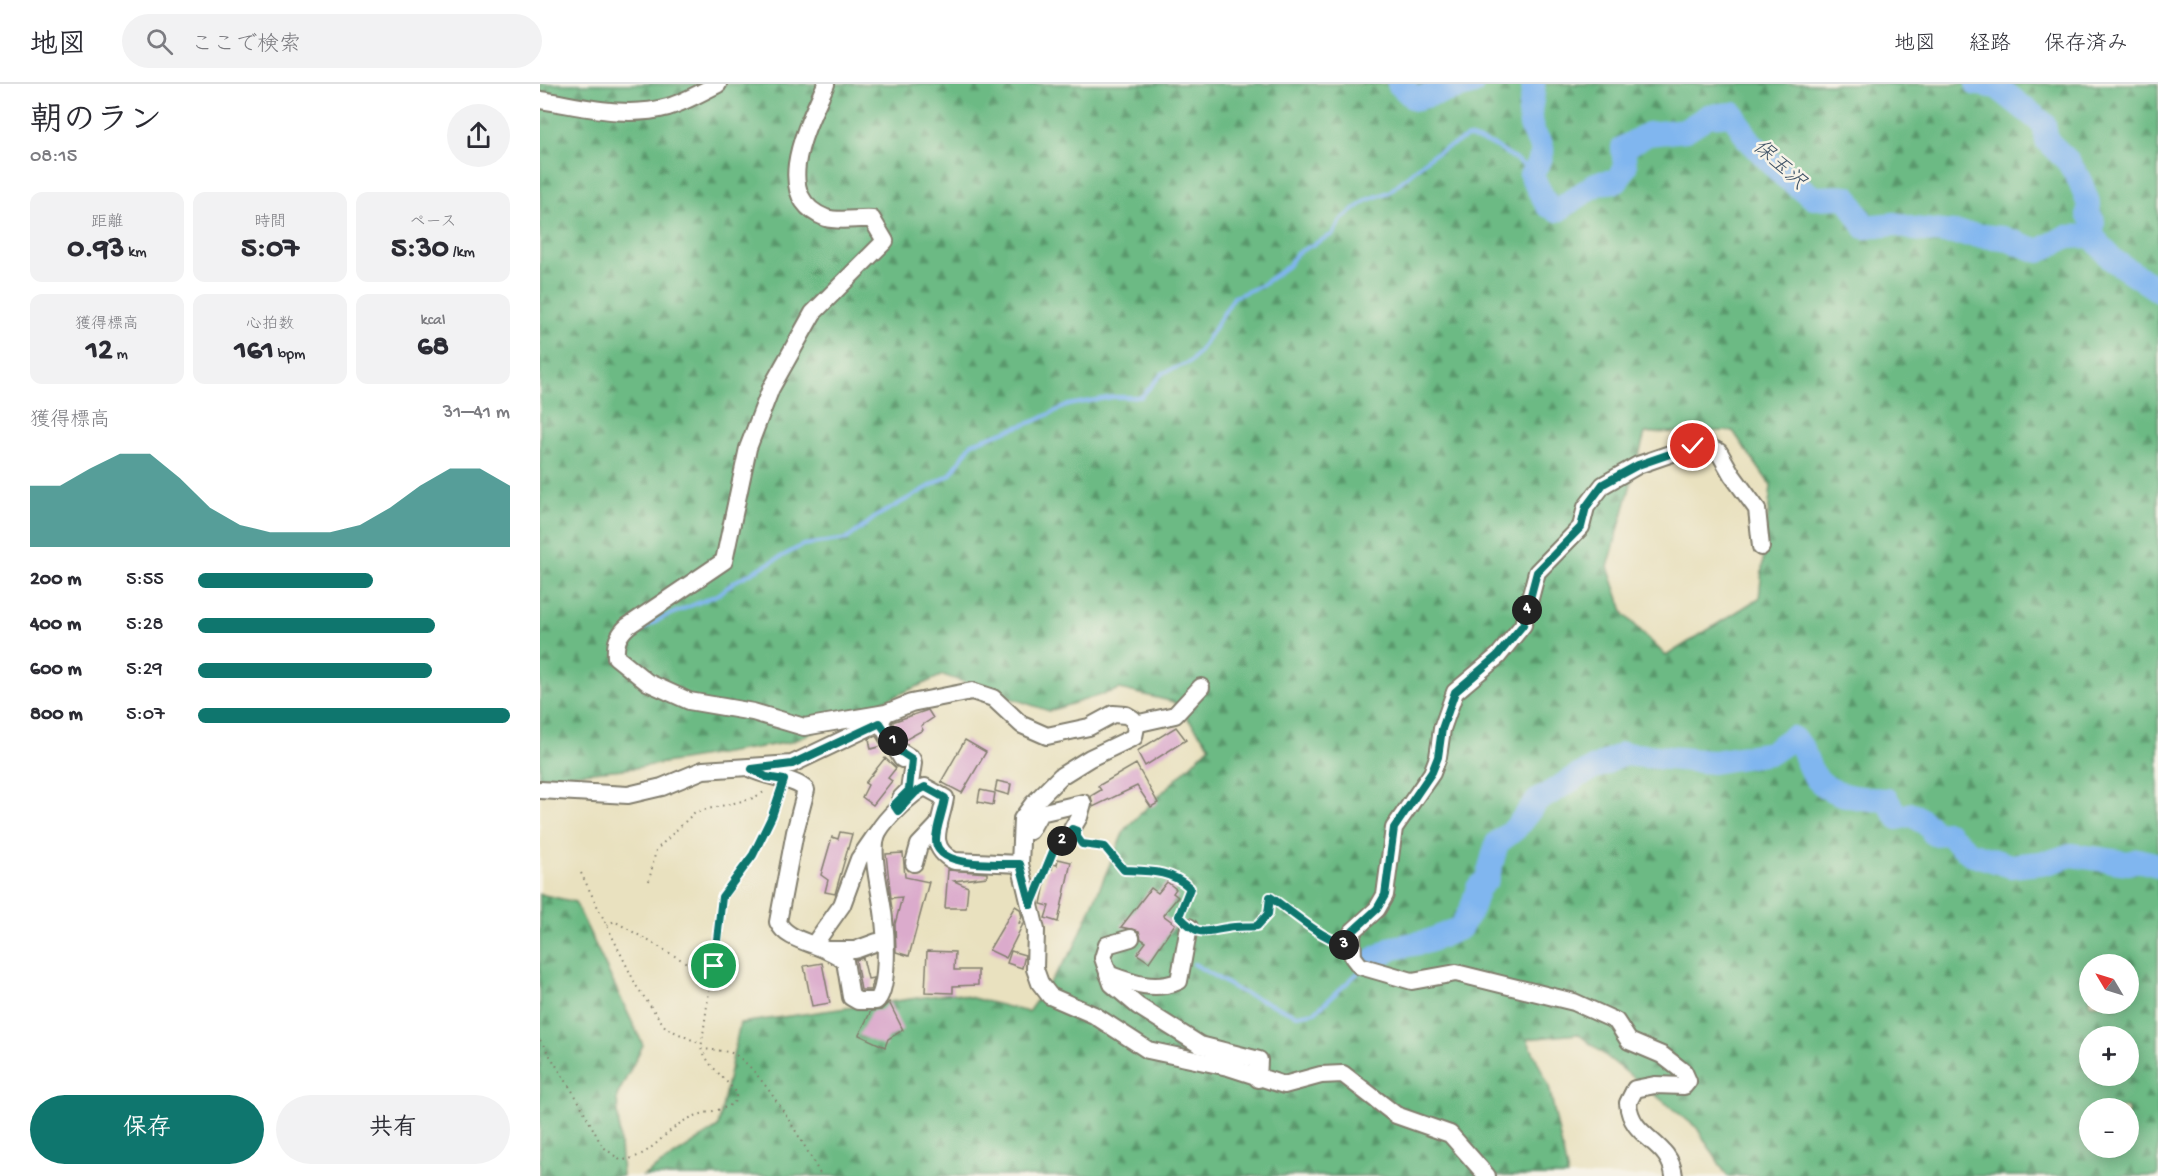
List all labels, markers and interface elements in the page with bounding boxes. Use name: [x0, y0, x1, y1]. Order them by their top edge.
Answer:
search box: [122, 14, 542, 68]
icon: search: [143, 25, 176, 58]
text: 地図: [30, 30, 86, 63]
text: ここで検索: [191, 33, 301, 59]
text: 地図: [1894, 33, 1936, 58]
text: 経路: [1969, 33, 2011, 58]
text: 保存済み: [2044, 33, 2128, 58]
text: 朝のラン: [30, 104, 162, 142]
button: share: [447, 104, 510, 167]
water label: 保玉沢: [1746, 135, 1811, 197]
text: 08:15: [30, 146, 77, 169]
text: 距離: [91, 214, 123, 233]
text: 時間: [254, 214, 286, 233]
text: ペース: [409, 214, 457, 233]
text: 0.93: [67, 233, 124, 268]
text: 5:07: [241, 233, 299, 268]
text: 5:30: [391, 233, 449, 268]
text: km: [124, 244, 147, 263]
text: /km: [449, 244, 475, 263]
text: kcal: [421, 312, 445, 331]
text: 獲得標高: [75, 316, 139, 335]
text: 心拍数: [246, 316, 294, 335]
text: 68: [417, 331, 449, 366]
text: 12: [86, 335, 113, 370]
text: 161: [235, 335, 274, 370]
text: m: [113, 346, 128, 365]
text: bpm: [274, 346, 305, 365]
text: 31–41 m: [443, 402, 510, 425]
text: 獲得標高: [30, 410, 110, 433]
pin: [1667, 420, 1718, 471]
icon: check: [1676, 429, 1709, 462]
text: 200 m: [30, 569, 81, 592]
text: 5:55: [126, 569, 164, 592]
pin: 4: [1512, 595, 1542, 625]
text: 4: [1523, 600, 1531, 619]
text: 400 m: [30, 614, 81, 637]
text: 5:28: [126, 614, 164, 637]
text: 600 m: [30, 659, 82, 682]
text: 5:29: [126, 659, 163, 682]
text: 800 m: [30, 704, 83, 727]
text: 5:07: [126, 704, 165, 727]
pin: 1: [878, 726, 908, 756]
text: 1: [890, 731, 896, 750]
pin: 2: [1047, 826, 1077, 856]
text: 2: [1058, 831, 1066, 850]
pin: 3: [1329, 930, 1359, 960]
text: 3: [1340, 935, 1348, 954]
pin: [688, 940, 739, 991]
icon: arrive: [697, 949, 730, 982]
north arrow: [2079, 954, 2139, 1014]
map controls: [2079, 954, 2139, 1158]
button: +: [2079, 1026, 2139, 1086]
button: 保存: [30, 1095, 264, 1164]
button: 共有: [276, 1095, 510, 1164]
button: −: [2079, 1098, 2139, 1158]

